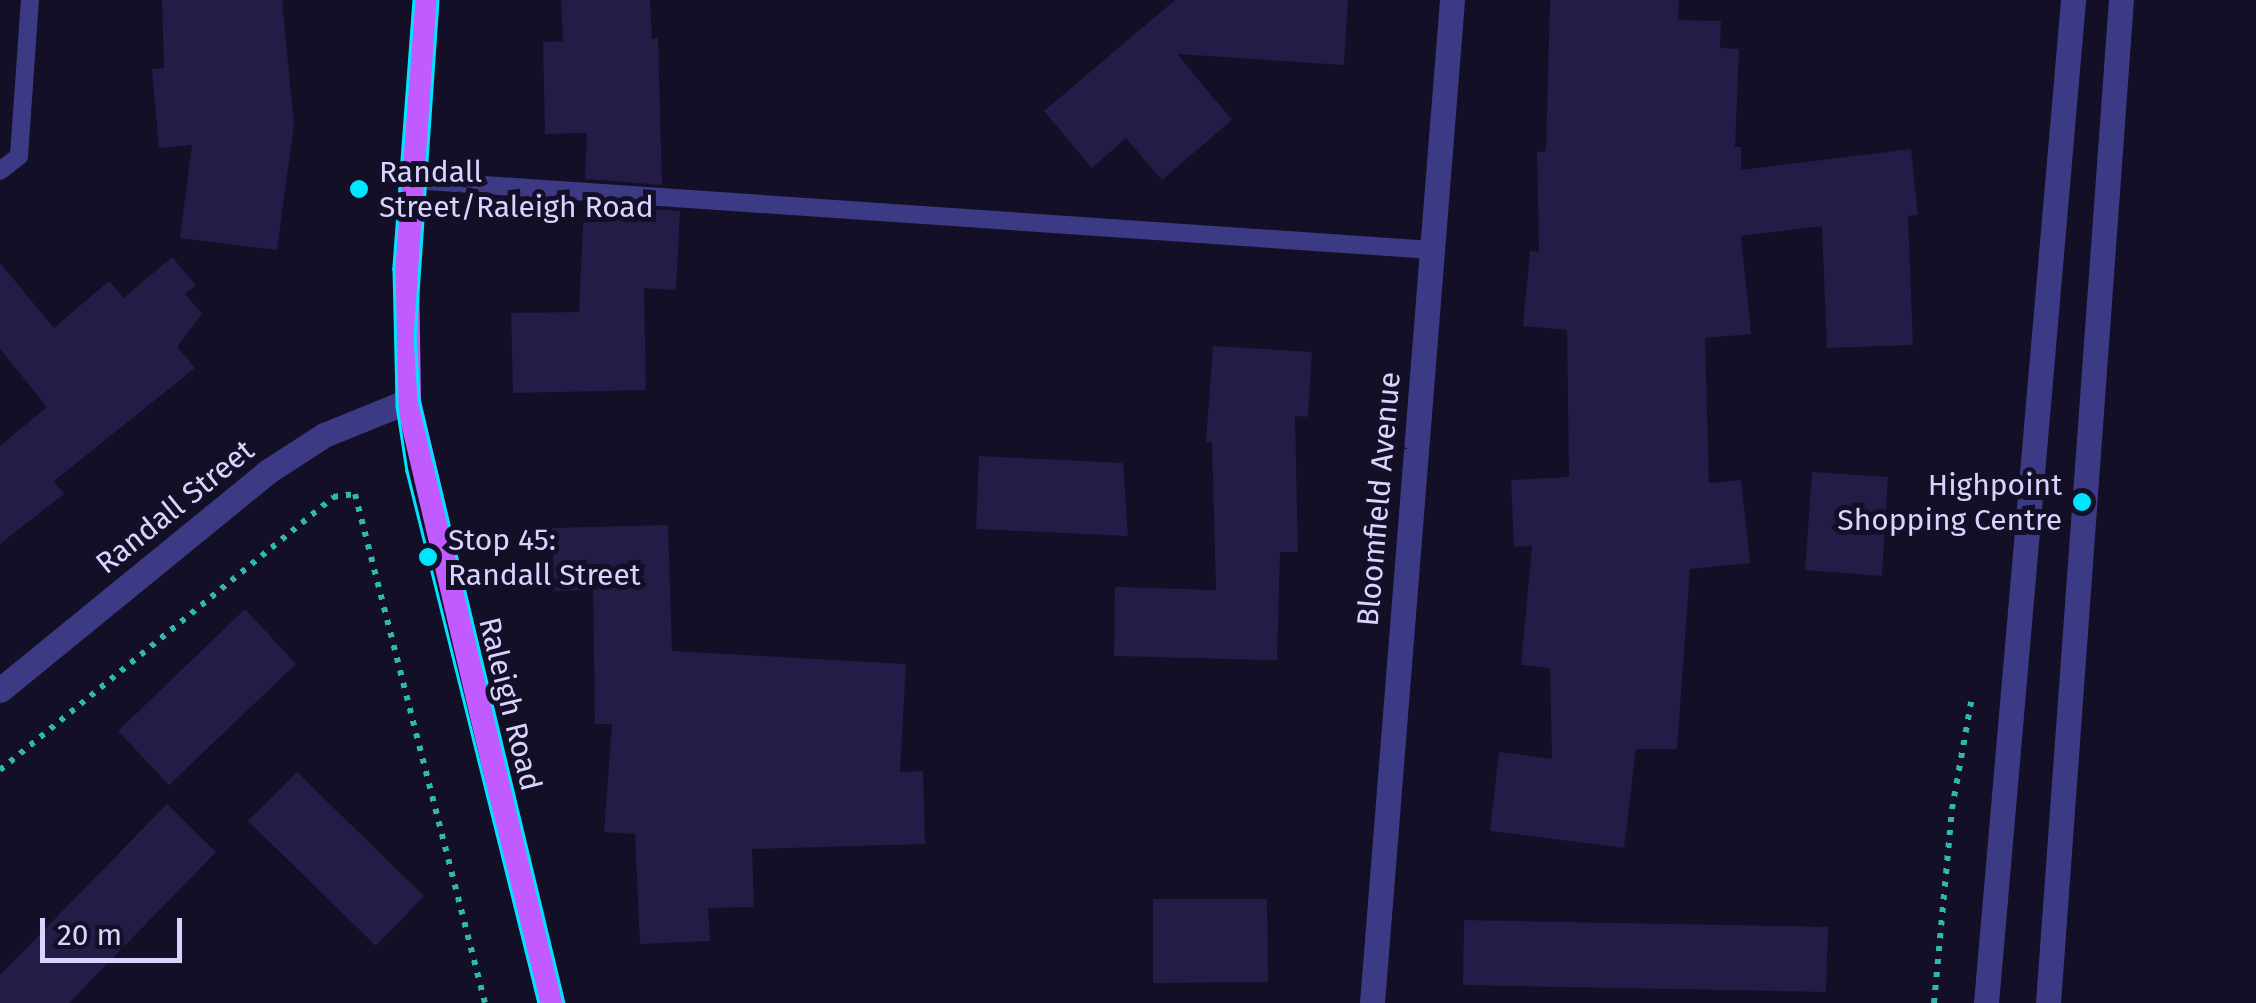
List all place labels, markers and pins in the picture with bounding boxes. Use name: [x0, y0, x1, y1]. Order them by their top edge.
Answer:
place label: Randall Street/Raleigh Road: [379, 154, 654, 224]
marker: Randall Street/Raleigh Road: [348, 178, 370, 200]
place label: Highpoint Shopping Centre: [1837, 467, 2062, 538]
marker: Highpoint Shopping Centre: [2071, 491, 2093, 513]
place label: Stop 45: Randall Street: [448, 522, 641, 592]
marker: Stop 45: Randall Street: [417, 546, 439, 568]

